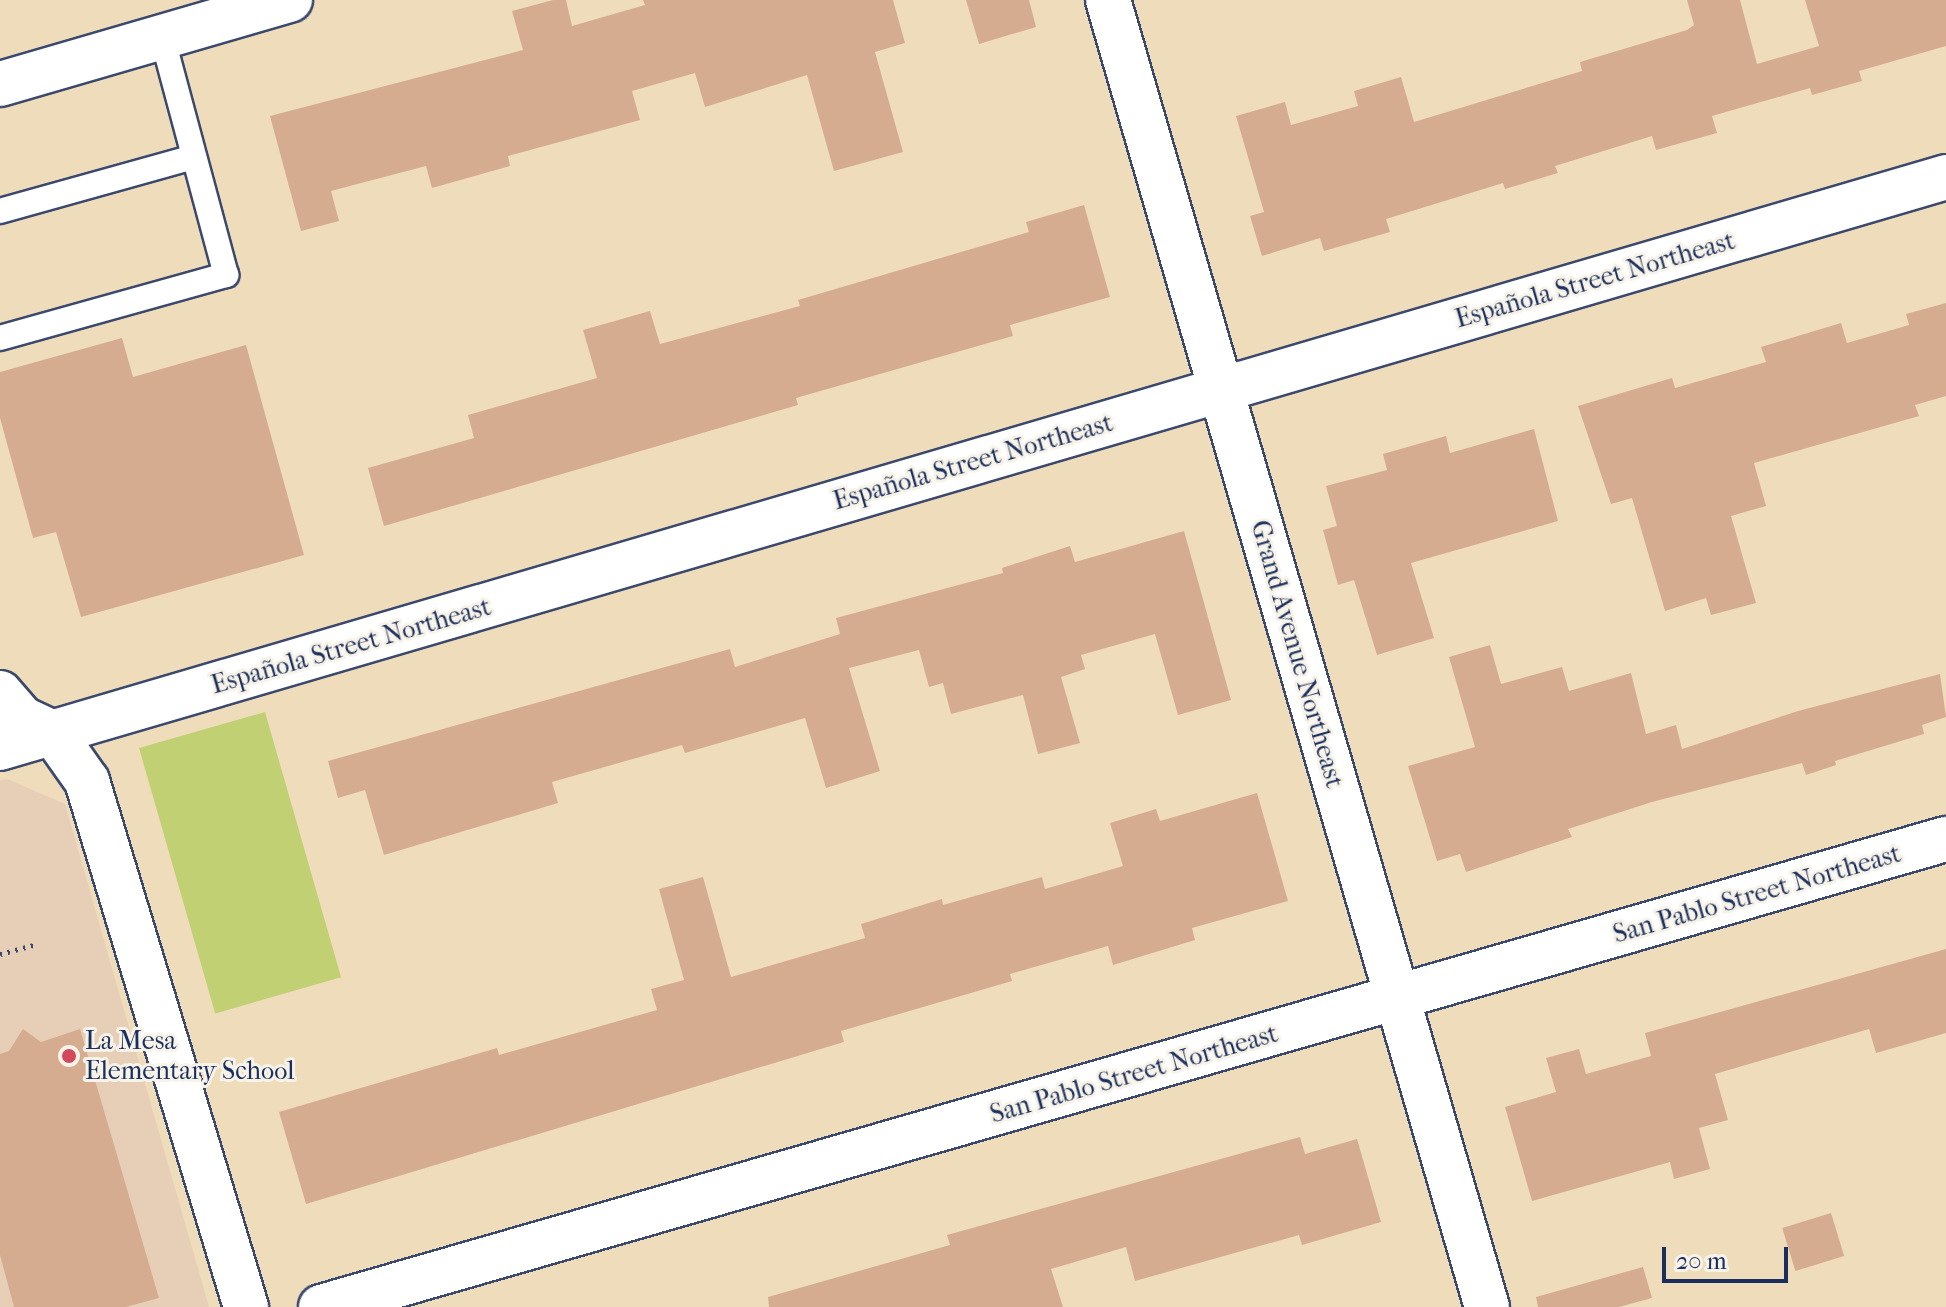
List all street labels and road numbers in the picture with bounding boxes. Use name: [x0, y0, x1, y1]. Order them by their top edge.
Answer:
street label: Española Street Northeast: [1452, 225, 1738, 335]
street label: Española Street Northeast: [830, 407, 1116, 517]
street label: Grand Avenue Northeast: [1244, 517, 1350, 791]
street label: Española Street Northeast: [208, 591, 494, 701]
street label: San Pablo Street Northeast: [1610, 838, 1904, 950]
street label: San Pablo Street Northeast: [987, 1018, 1281, 1130]

